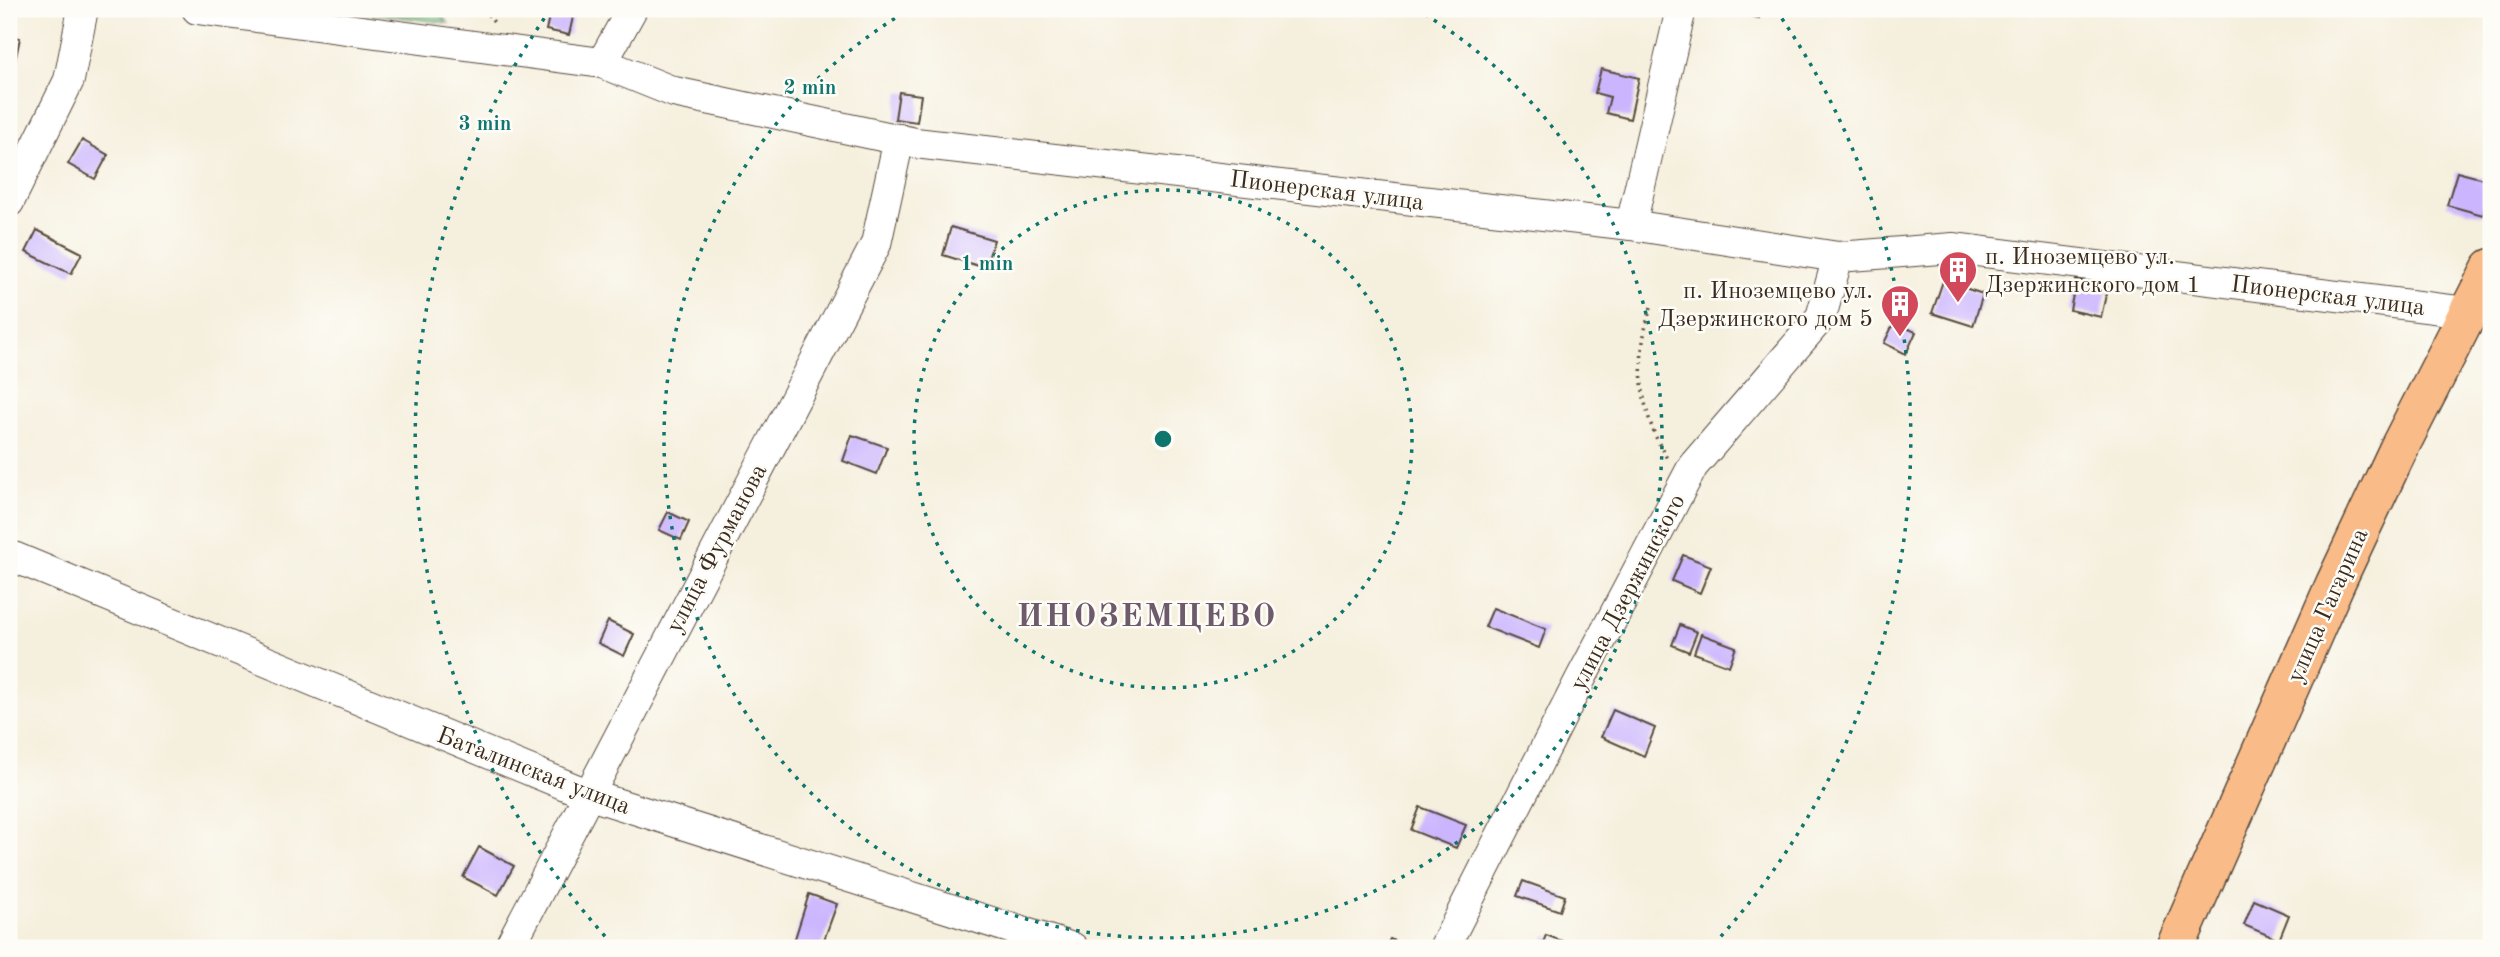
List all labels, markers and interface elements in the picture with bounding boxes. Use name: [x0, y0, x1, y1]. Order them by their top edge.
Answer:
text: 2 min: [784, 78, 836, 99]
text: 3 min: [459, 114, 511, 135]
street label: Пионерская улица: [1228, 168, 1425, 216]
place label: п. Иноземцево ул. Дзержинского дом 1: [1985, 246, 2200, 298]
building icon: п. Иноземцево ул. Дзержинского дом 1: [1937, 249, 1979, 304]
text: 1 min: [961, 254, 1013, 275]
street label: Пионерская улица: [2229, 273, 2426, 321]
place label: п. Иноземцево ул. Дзержинского дом 5: [1658, 280, 1873, 332]
building icon: п. Иноземцево ул. Дзержинского дом 5: [1879, 283, 1921, 338]
centre of rings: [1151, 427, 1175, 451]
street label: улица Фурманова: [663, 460, 772, 637]
street label: улица Дзержинского: [1567, 491, 1691, 695]
street label: улица Гагарина: [2284, 525, 2374, 687]
district label: ИНОЗЕМЦЕВО: [1017, 602, 1277, 634]
street label: Баталинская улица: [433, 724, 633, 820]

